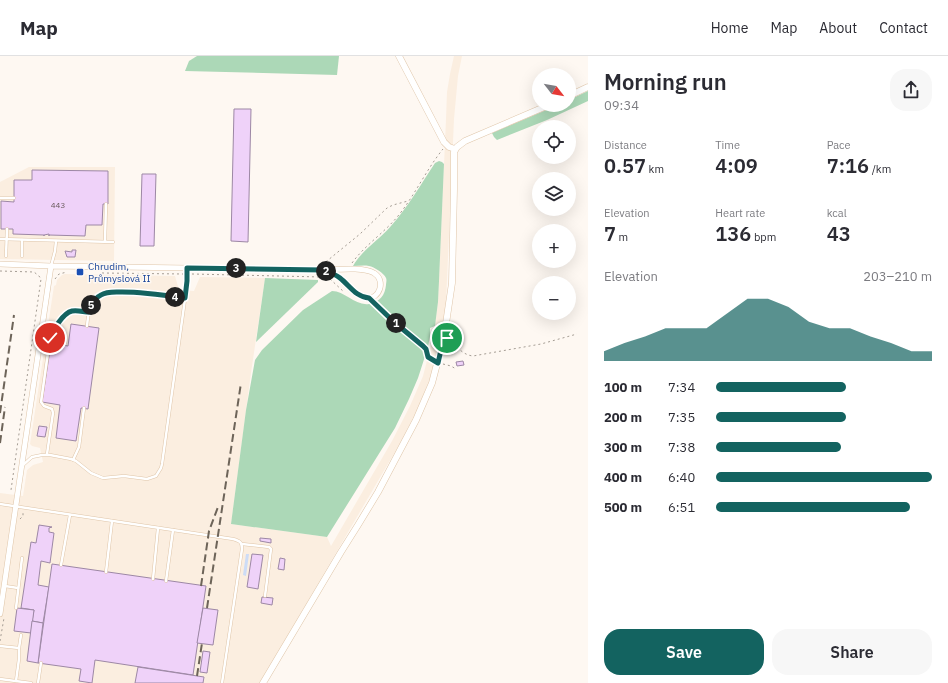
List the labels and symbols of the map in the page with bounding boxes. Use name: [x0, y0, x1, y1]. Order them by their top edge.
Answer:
north arrow: [532, 68, 576, 112]
house number: 443: [51, 200, 65, 210]
pin: 3: [226, 258, 246, 278]
place label: Chrudim, Průmyslová II: [88, 260, 151, 285]
pin: 2: [316, 261, 336, 281]
marker: Chrudim, Průmyslová II: [75, 267, 85, 277]
pin: 4: [165, 287, 185, 307]
pin: 5: [81, 295, 101, 315]
pin: 1: [386, 313, 406, 333]
pin: [33, 321, 67, 355]
pin: [430, 321, 464, 355]

